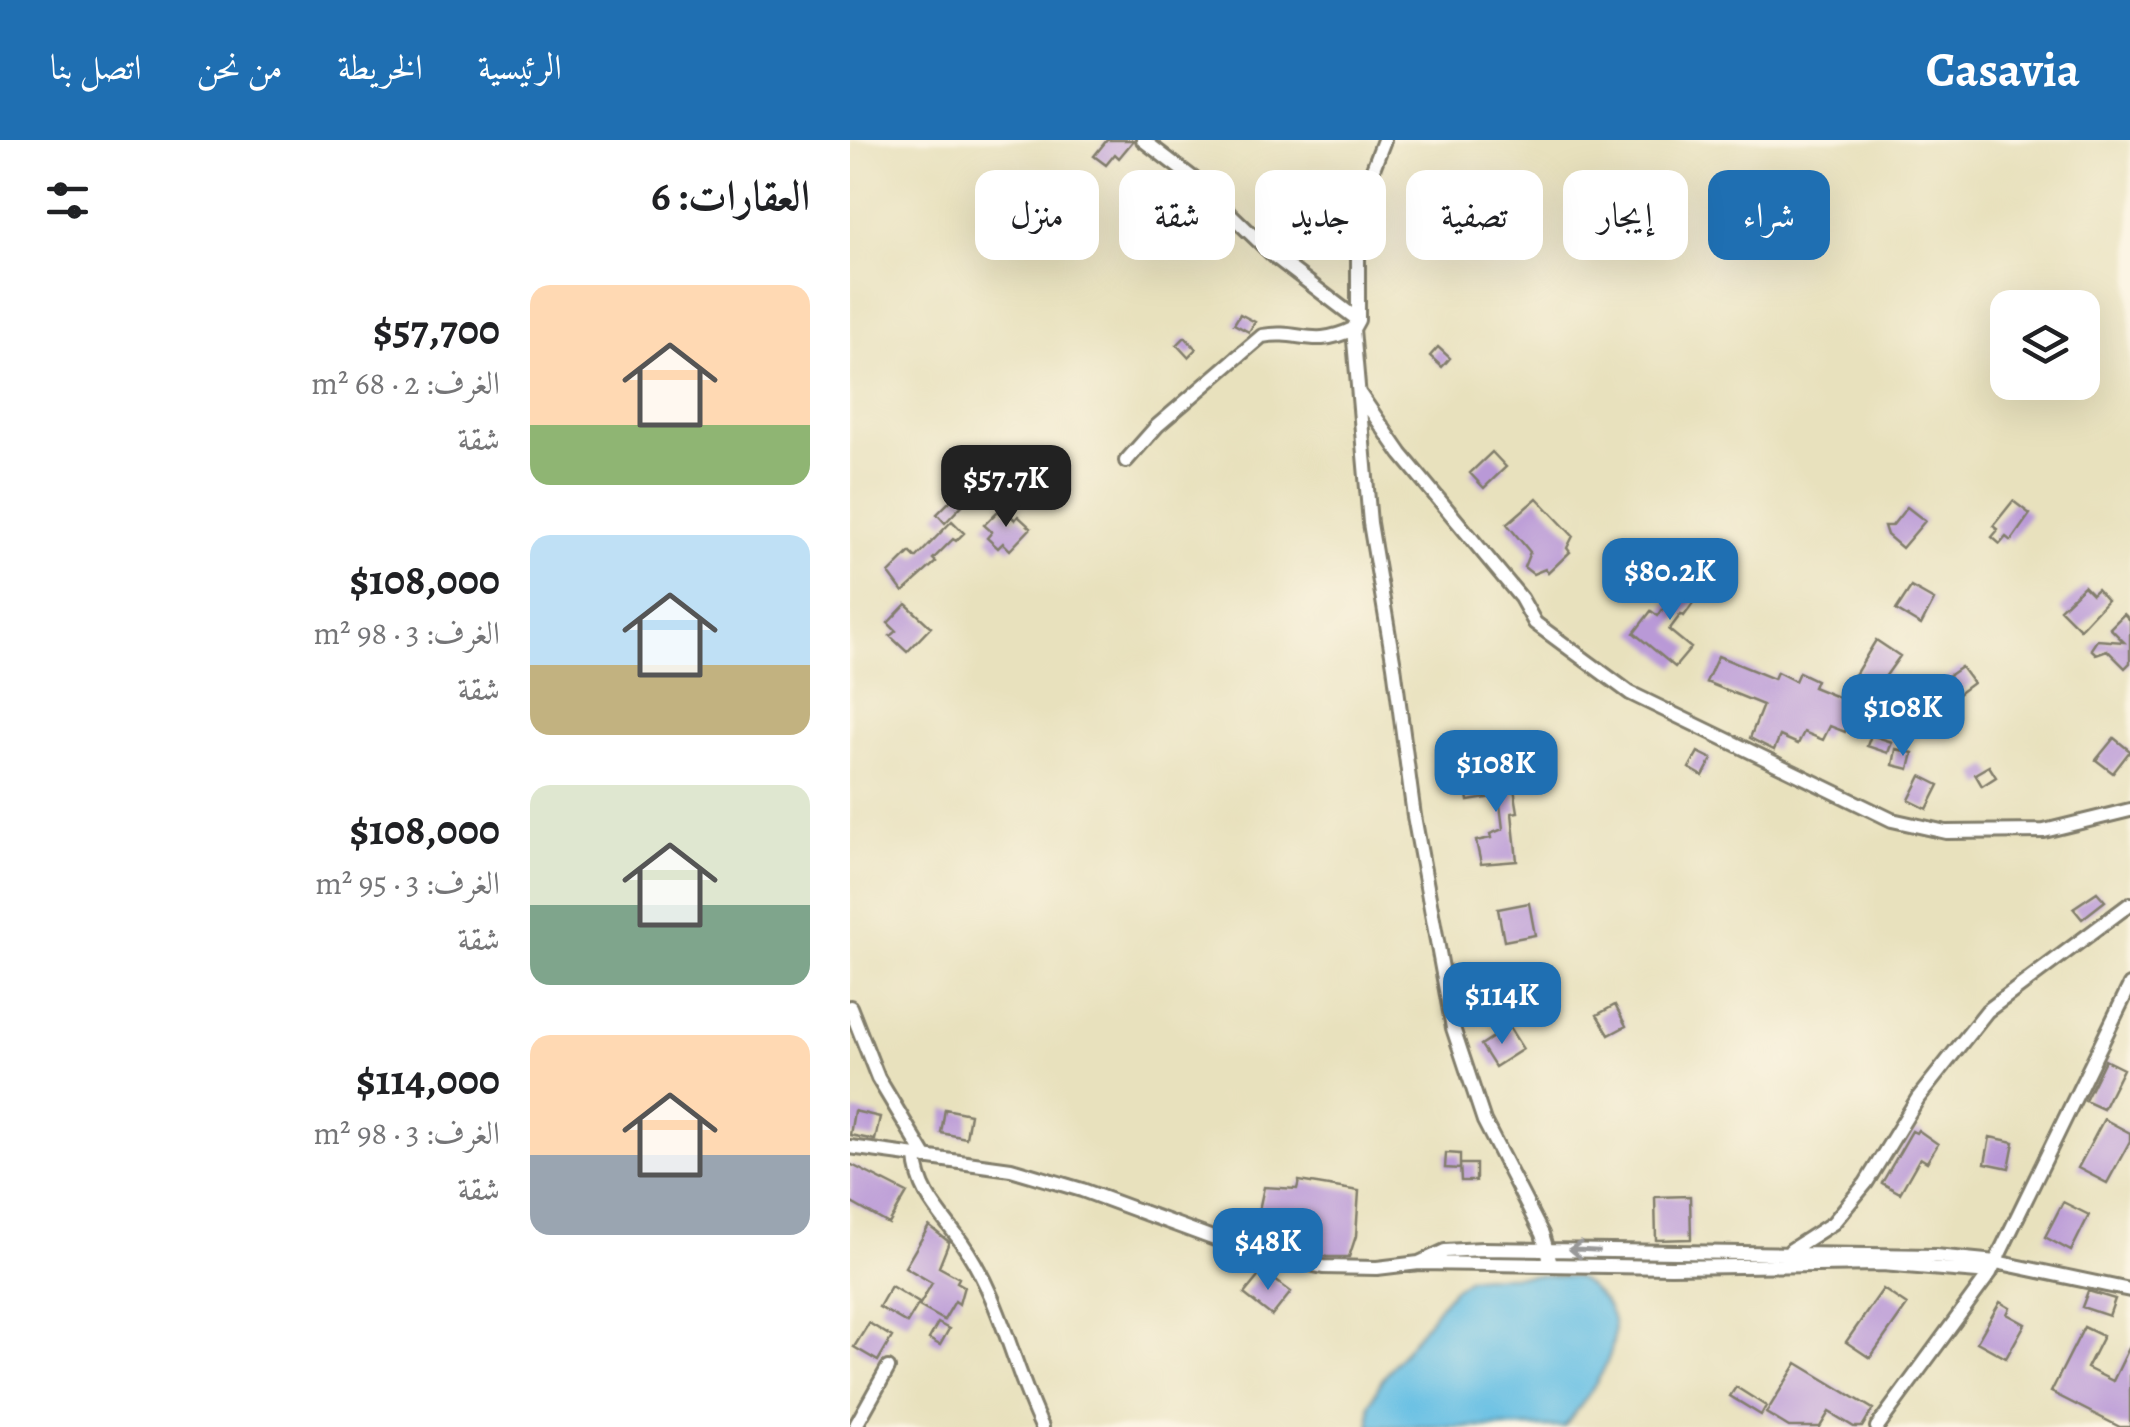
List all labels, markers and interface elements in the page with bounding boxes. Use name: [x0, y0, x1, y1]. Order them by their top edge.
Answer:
text: Casavia: [1926, 37, 2080, 103]
text: اتصل بنا: [50, 43, 142, 91]
text: من نحن: [197, 43, 283, 91]
text: الخريطة: [338, 43, 423, 91]
text: الرئيسية: [478, 43, 562, 91]
text: العقارات: 6: [651, 167, 810, 224]
chip: منزل: [975, 170, 1099, 260]
chip: شقة: [1119, 170, 1235, 260]
chip: جديد: [1255, 170, 1386, 260]
chip: تصفية: [1406, 170, 1543, 260]
chip: إيجار: [1563, 170, 1688, 260]
chip: شراء: [1708, 170, 1830, 260]
icon: filters: [40, 173, 95, 228]
map controls: [1990, 290, 2100, 400]
button: layers: [1990, 290, 2100, 400]
text: $57,700: [373, 301, 500, 358]
icon: home: [610, 325, 730, 445]
text: الغرف: 2 · 68 m²: [311, 361, 500, 405]
text: شقة: [458, 417, 500, 461]
pin: $57.7K: [925, 445, 1087, 530]
text: $57.7K: [963, 455, 1049, 499]
pin: $80.2K: [1589, 538, 1751, 623]
text: $80.2K: [1624, 548, 1716, 592]
text: $108,000: [349, 551, 500, 608]
icon: home: [610, 575, 730, 695]
text: الغرف: 3 · 98 m²: [313, 611, 500, 655]
text: شقة: [458, 667, 500, 711]
pin: $108K: [1833, 674, 1973, 759]
text: $108K: [1864, 684, 1942, 728]
pin: $108K: [1426, 730, 1566, 815]
text: $108K: [1457, 740, 1535, 784]
text: $108,000: [349, 801, 500, 858]
icon: home: [610, 825, 730, 945]
text: الغرف: 3 · 95 m²: [315, 861, 500, 905]
text: شقة: [458, 917, 500, 961]
pin: $114K: [1432, 962, 1572, 1047]
text: $114K: [1465, 972, 1539, 1016]
text: $114,000: [356, 1051, 500, 1108]
icon: home: [610, 1075, 730, 1195]
text: الغرف: 3 · 98 m²: [313, 1111, 500, 1155]
text: شقة: [458, 1167, 500, 1211]
pin: $48K: [1209, 1208, 1327, 1293]
text: $48K: [1235, 1218, 1301, 1262]
one-way arrow: [1568, 1240, 1600, 1259]

